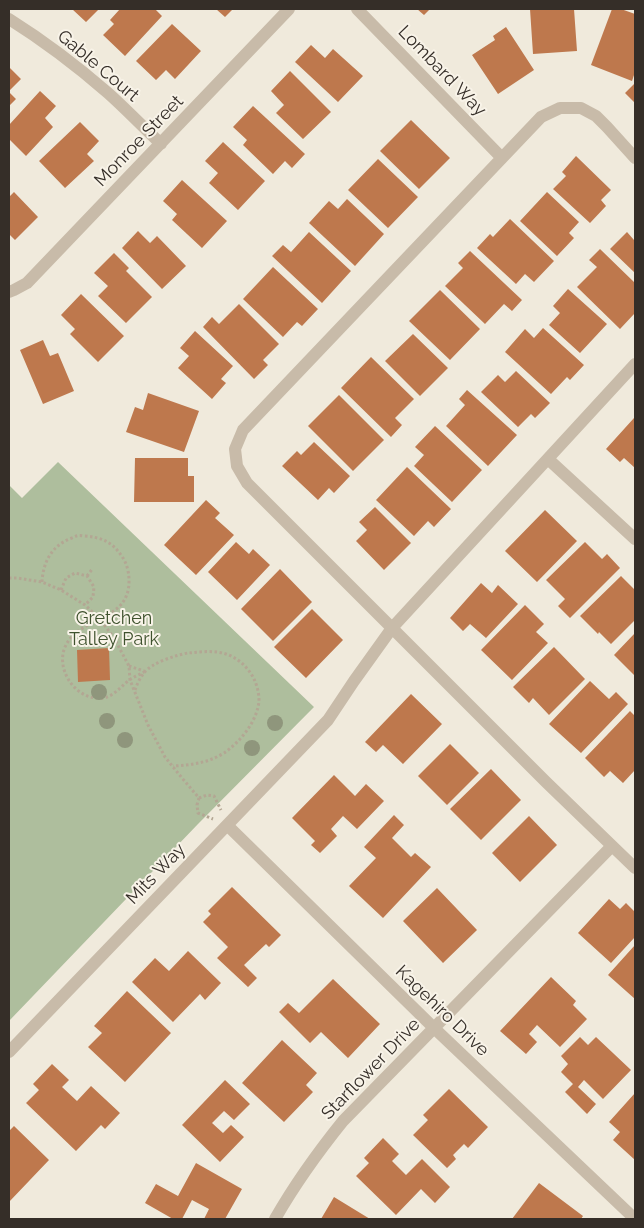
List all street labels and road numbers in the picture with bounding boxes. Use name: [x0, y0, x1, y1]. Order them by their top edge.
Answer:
street label: Lombard Way: [393, 21, 491, 121]
street label: Gable Court: [53, 26, 143, 106]
street label: Monroe Street: [90, 91, 188, 191]
street label: Mits Way: [122, 839, 190, 909]
street label: Kagehiro Drive: [391, 961, 493, 1061]
street label: Starflower Drive: [317, 1014, 425, 1124]

